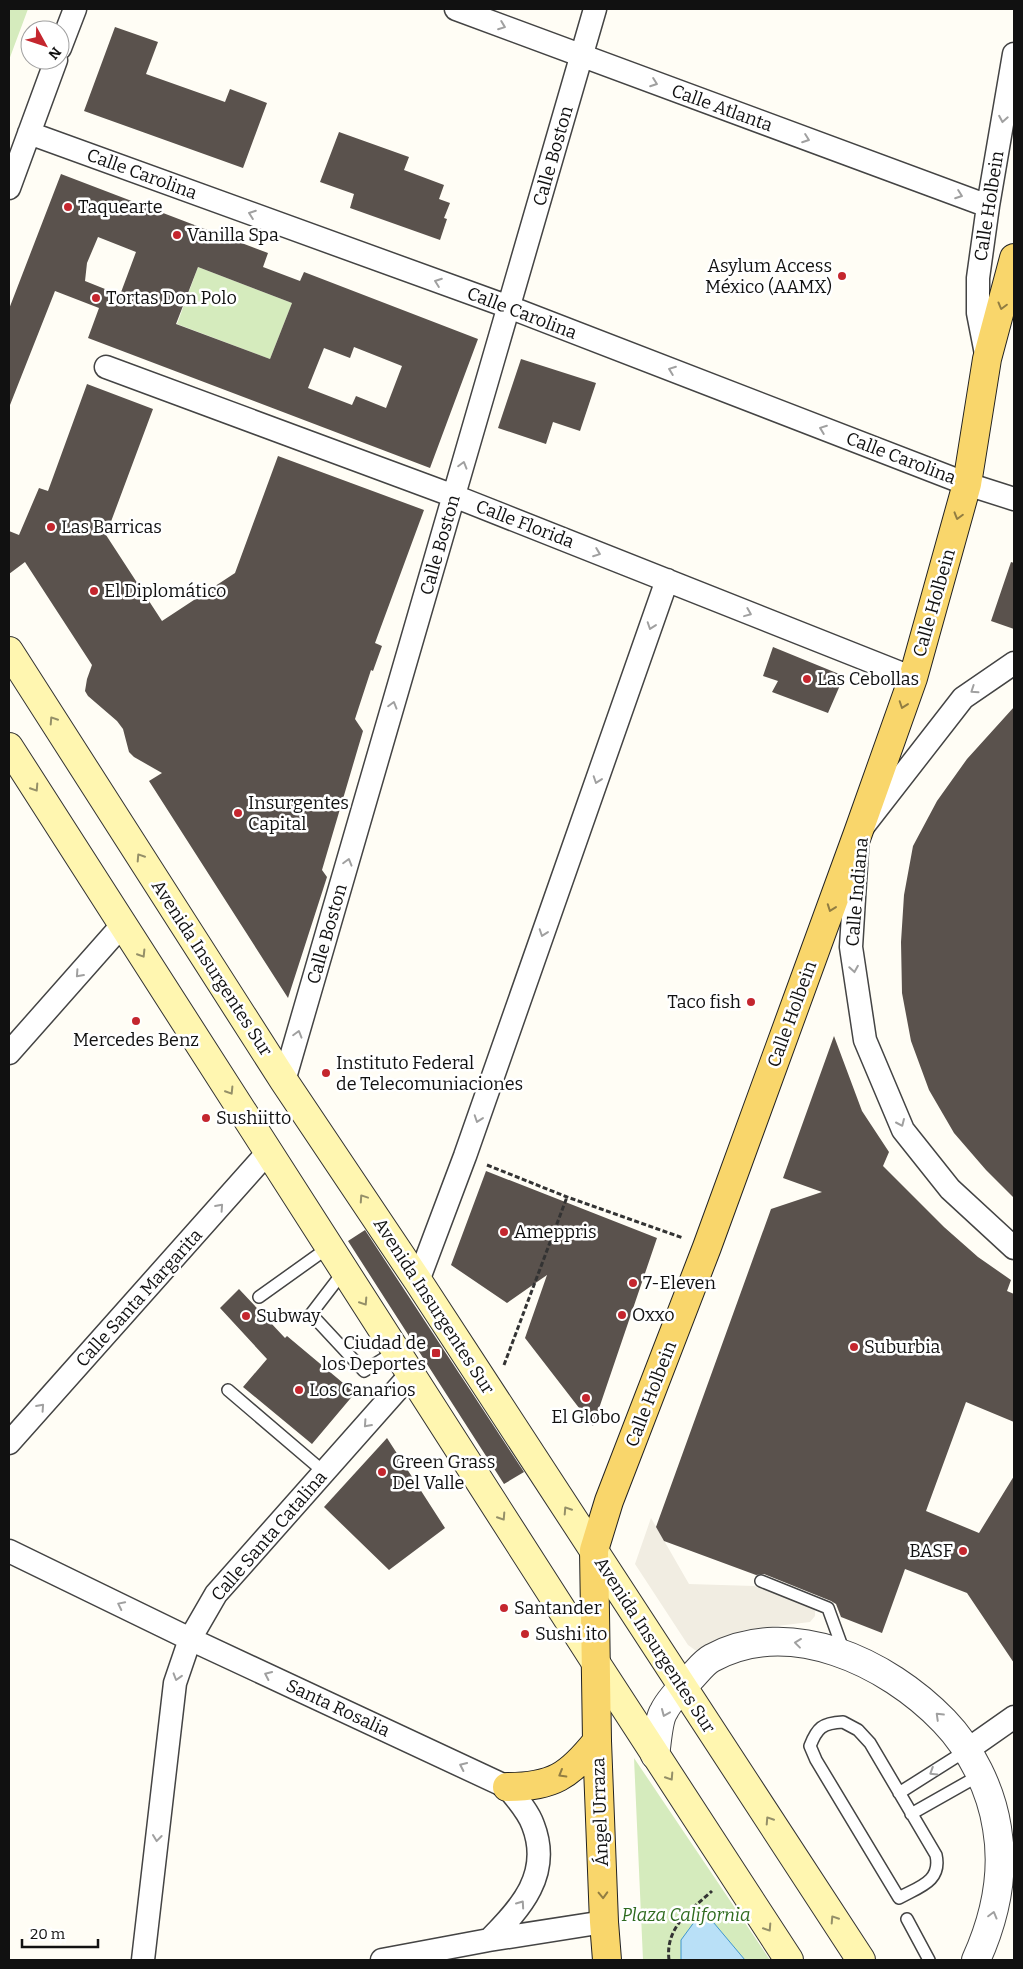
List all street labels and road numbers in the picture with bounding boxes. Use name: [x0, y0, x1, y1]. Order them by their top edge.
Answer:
street label: Calle Atlanta: [669, 80, 776, 136]
street label: Calle Boston: [528, 103, 578, 209]
street label: Calle Carolina: [84, 144, 200, 204]
street label: Calle Holbein: [969, 149, 1009, 263]
street label: Calle Carolina: [464, 282, 580, 344]
street label: Calle Carolina: [843, 427, 959, 489]
street label: Calle Boston: [415, 492, 465, 598]
street label: Calle Florida: [473, 495, 577, 553]
street label: Calle Holbein: [908, 546, 960, 660]
street label: Calle Indiana: [841, 836, 873, 948]
street label: Avenida Insurgentes Sur: [147, 876, 277, 1060]
street label: Calle Boston: [302, 881, 352, 987]
street label: Calle Holbein: [763, 957, 822, 1070]
street label: Avenida Insurgentes Sur: [369, 1214, 499, 1398]
street label: Calle Santa Margarita: [71, 1224, 207, 1372]
street label: Calle Holbein: [621, 1337, 681, 1450]
street label: Calle Santa Catalina: [206, 1466, 332, 1606]
street label: Avenida Insurgentes Sur: [590, 1553, 720, 1737]
street label: Santa Rosalia: [283, 1674, 393, 1742]
street label: Ángel Urraza: [587, 1757, 613, 1867]

